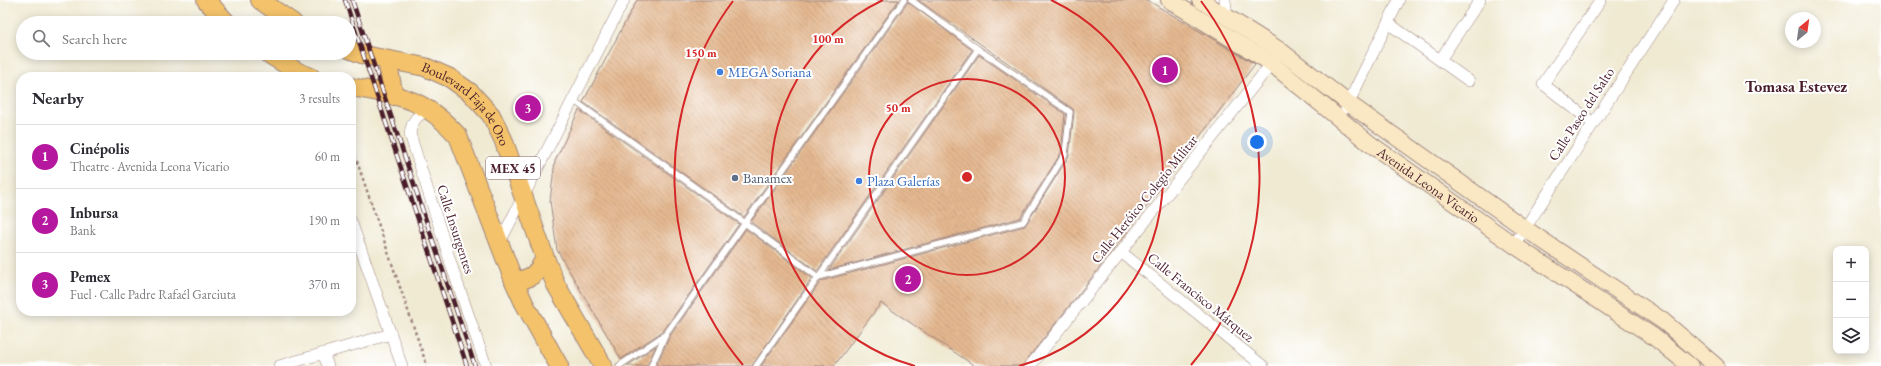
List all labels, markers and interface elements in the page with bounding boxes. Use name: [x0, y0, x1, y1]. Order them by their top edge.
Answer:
north arrow: [1785, 12, 1821, 48]
search box: [16, 16, 356, 60]
icon: search: [30, 27, 52, 49]
text: Search here: [62, 29, 127, 48]
text: 100 m: [812, 31, 844, 47]
text: 150 m: [685, 45, 717, 61]
pin: 1: [1152, 55, 1178, 85]
street label: Boulevard Faja de Oro: [419, 58, 514, 148]
place label: MEGA Soriana: [728, 63, 812, 81]
street label: Calle Paseo del Salto: [1544, 64, 1618, 164]
marker: MEGA Soriana: [715, 67, 725, 77]
district label: Tomasa Estevez: [1745, 76, 1847, 97]
text: Nearby: [32, 87, 84, 109]
text: 3 results: [299, 90, 340, 107]
pin: 3: [515, 93, 541, 123]
text: 50 m: [885, 100, 911, 116]
street label: Calle Heróico Colegio Militar: [1087, 131, 1201, 267]
your location: [1247, 132, 1267, 152]
text: Cinépolis: [70, 139, 130, 158]
street label: Avenida Leona Vicario: [1373, 142, 1483, 227]
text: 1: [42, 148, 48, 165]
text: 60 m: [315, 148, 340, 165]
road number: MEX 45: [486, 157, 540, 179]
text: Theatre · Avenida Leona Vicario: [70, 158, 229, 175]
place label: Banamex: [743, 169, 792, 187]
centre of rings: [960, 170, 974, 184]
place label: Plaza Galerías: [867, 172, 940, 190]
marker: Banamex: [730, 173, 740, 183]
marker: Plaza Galerías: [854, 176, 864, 186]
street label: Calle Insurgentes: [433, 182, 479, 276]
text: Inbursa: [70, 203, 118, 222]
text: 2: [42, 212, 48, 229]
text: 190 m: [309, 212, 340, 229]
text: Bank: [70, 222, 96, 239]
map controls: [1833, 246, 1869, 354]
button: +: [1833, 246, 1869, 282]
street label: Calle Francisco Márquez: [1144, 248, 1259, 346]
pin: 2: [895, 264, 921, 294]
text: Pemex: [70, 267, 111, 286]
text: 3: [42, 276, 48, 293]
text: 370 m: [309, 276, 340, 293]
button: −: [1833, 282, 1869, 318]
text: Fuel · Calle Padre Rafaél Garciuta: [70, 286, 236, 303]
button: layers: [1833, 318, 1869, 354]

